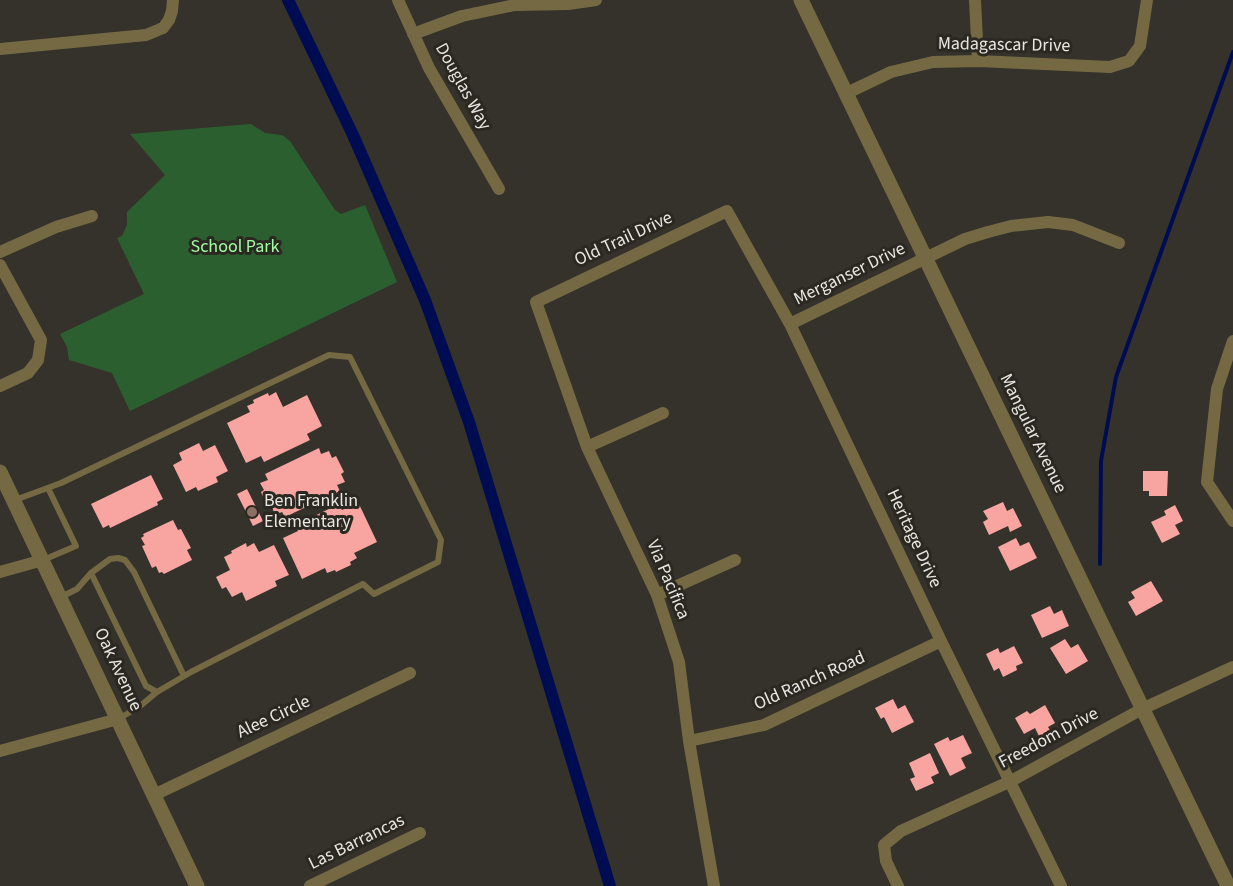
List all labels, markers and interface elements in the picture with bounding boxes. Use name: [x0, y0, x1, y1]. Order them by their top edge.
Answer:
street label: Madagascar Drive: [938, 34, 1070, 58]
street label: Douglas Way: [429, 40, 495, 134]
street label: Old Trail Drive: [572, 208, 676, 272]
park label: School Park: [191, 237, 279, 259]
street label: Merganser Drive: [791, 239, 909, 311]
street label: Mangular Avenue: [994, 371, 1070, 497]
street label: Heritage Drive: [881, 486, 945, 592]
place label: Ben Franklin Elementary: [264, 491, 358, 534]
marker: Ben Franklin Elementary: [245, 505, 259, 519]
street label: Via Pacifica: [641, 537, 693, 623]
street label: Oak Avenue: [88, 625, 146, 715]
street label: Old Ranch Road: [751, 648, 869, 716]
street label: Alee Circle: [234, 692, 314, 744]
street label: Freedom Drive: [995, 704, 1103, 774]
street label: Las Barrancas: [305, 810, 409, 876]

